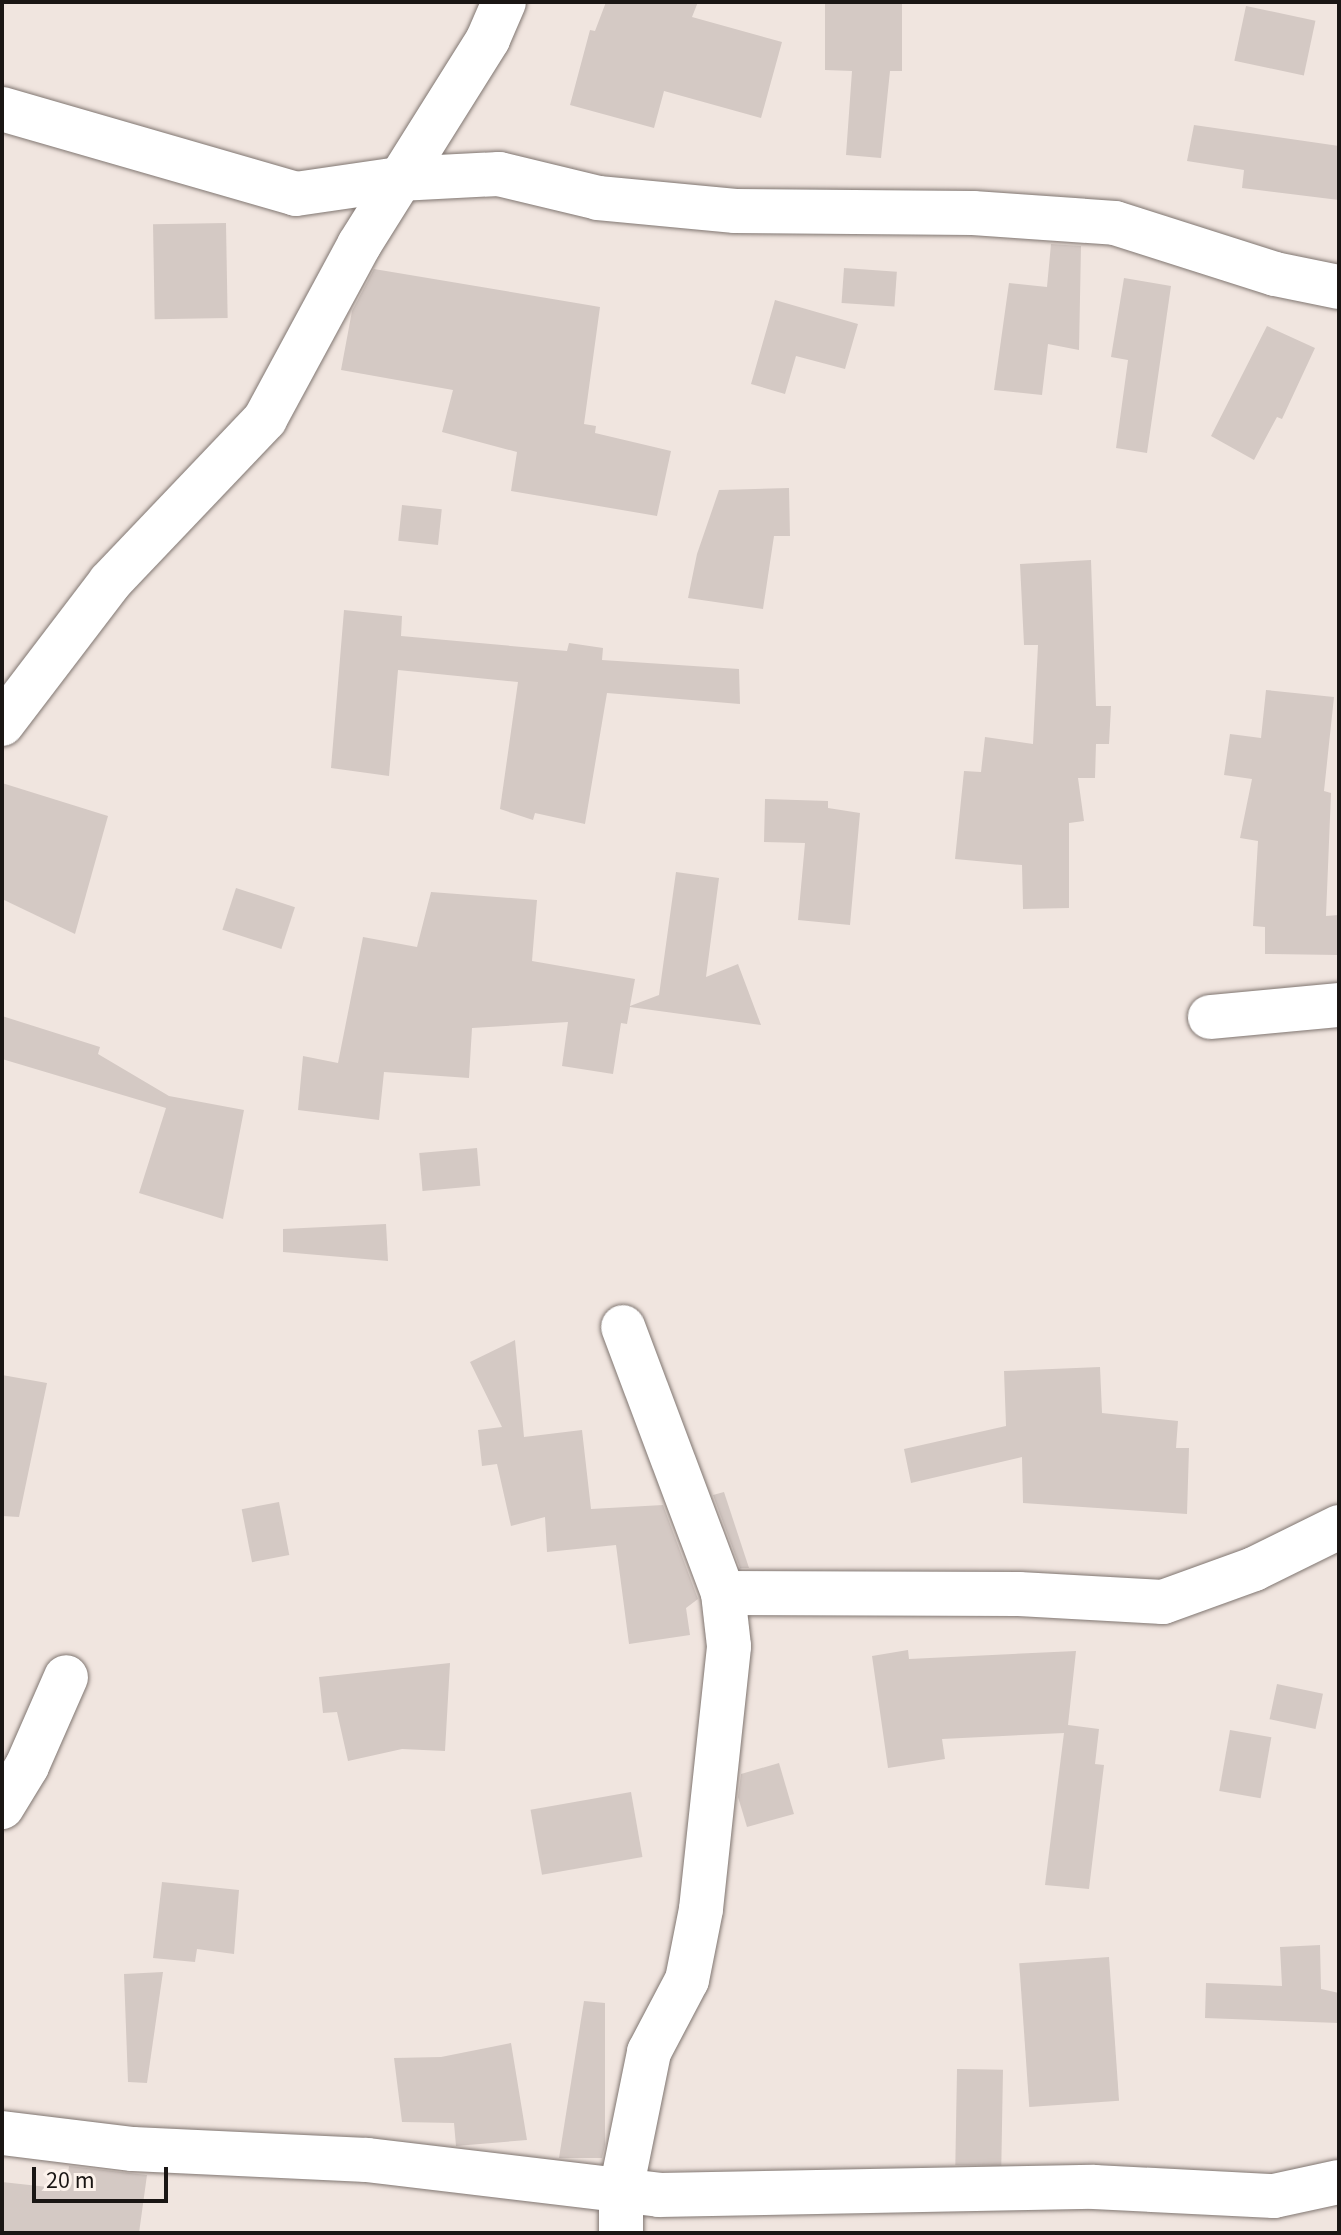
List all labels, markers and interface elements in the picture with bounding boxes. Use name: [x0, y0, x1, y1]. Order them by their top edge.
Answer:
scale bar: [36, 2151, 172, 2201]
text: 20 m: [46, 2163, 95, 2198]

